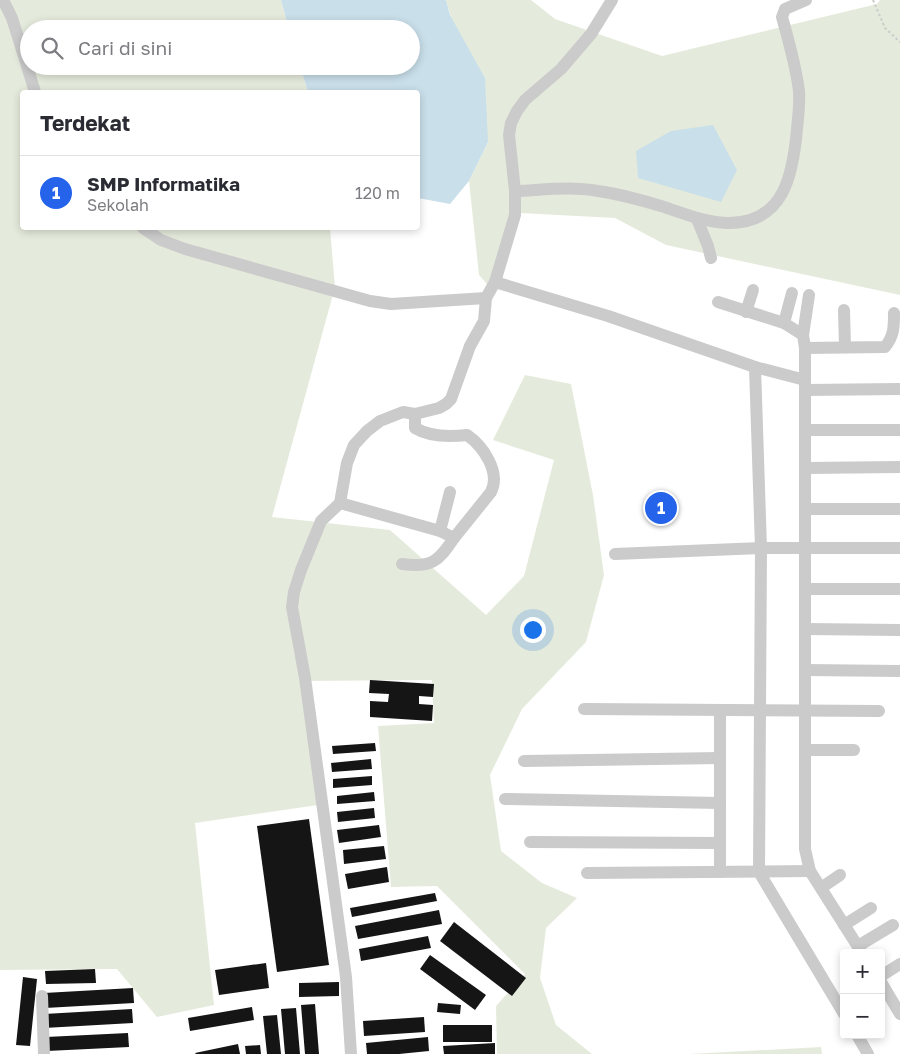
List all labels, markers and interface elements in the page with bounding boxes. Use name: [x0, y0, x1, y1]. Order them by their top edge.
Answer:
search box: [20, 20, 420, 75]
icon: search: [38, 34, 66, 62]
text: Cari di sini: [78, 36, 172, 59]
text: Terdekat: [40, 110, 130, 136]
text: SMP Informatika: [87, 172, 240, 195]
text: 1: [52, 183, 60, 203]
text: 120 m: [355, 183, 400, 203]
text: Sekolah: [87, 195, 149, 215]
pin: 1: [645, 489, 677, 527]
your location: [520, 617, 546, 643]
map controls: [840, 949, 885, 1039]
button: +: [840, 949, 885, 994]
button: −: [840, 994, 885, 1039]

